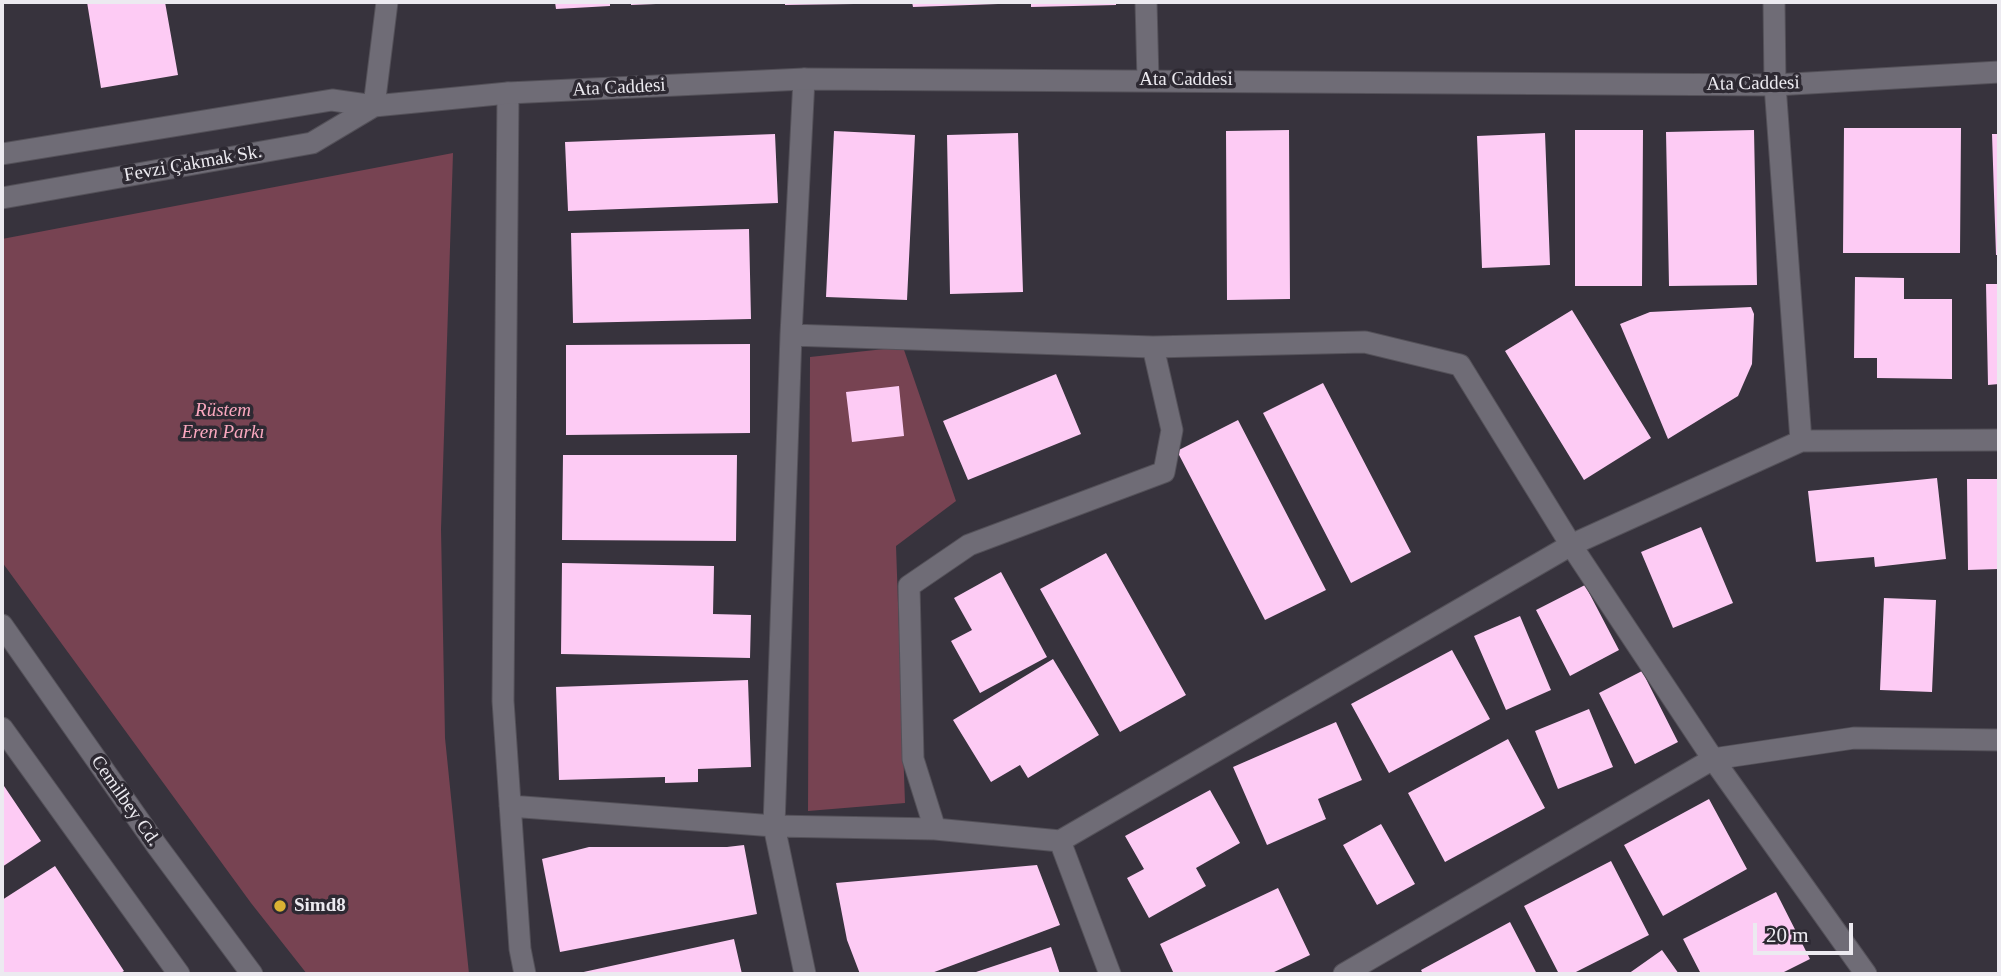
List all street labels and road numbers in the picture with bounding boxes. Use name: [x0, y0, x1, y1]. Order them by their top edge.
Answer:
street label: Ata Caddesi: [1139, 69, 1233, 91]
street label: Ata Caddesi: [1706, 72, 1800, 96]
street label: Ata Caddesi: [572, 74, 666, 102]
street label: Fevzi Çakmak Sk.: [122, 141, 264, 187]
street label: Cemilbey Cd.: [85, 751, 165, 851]

